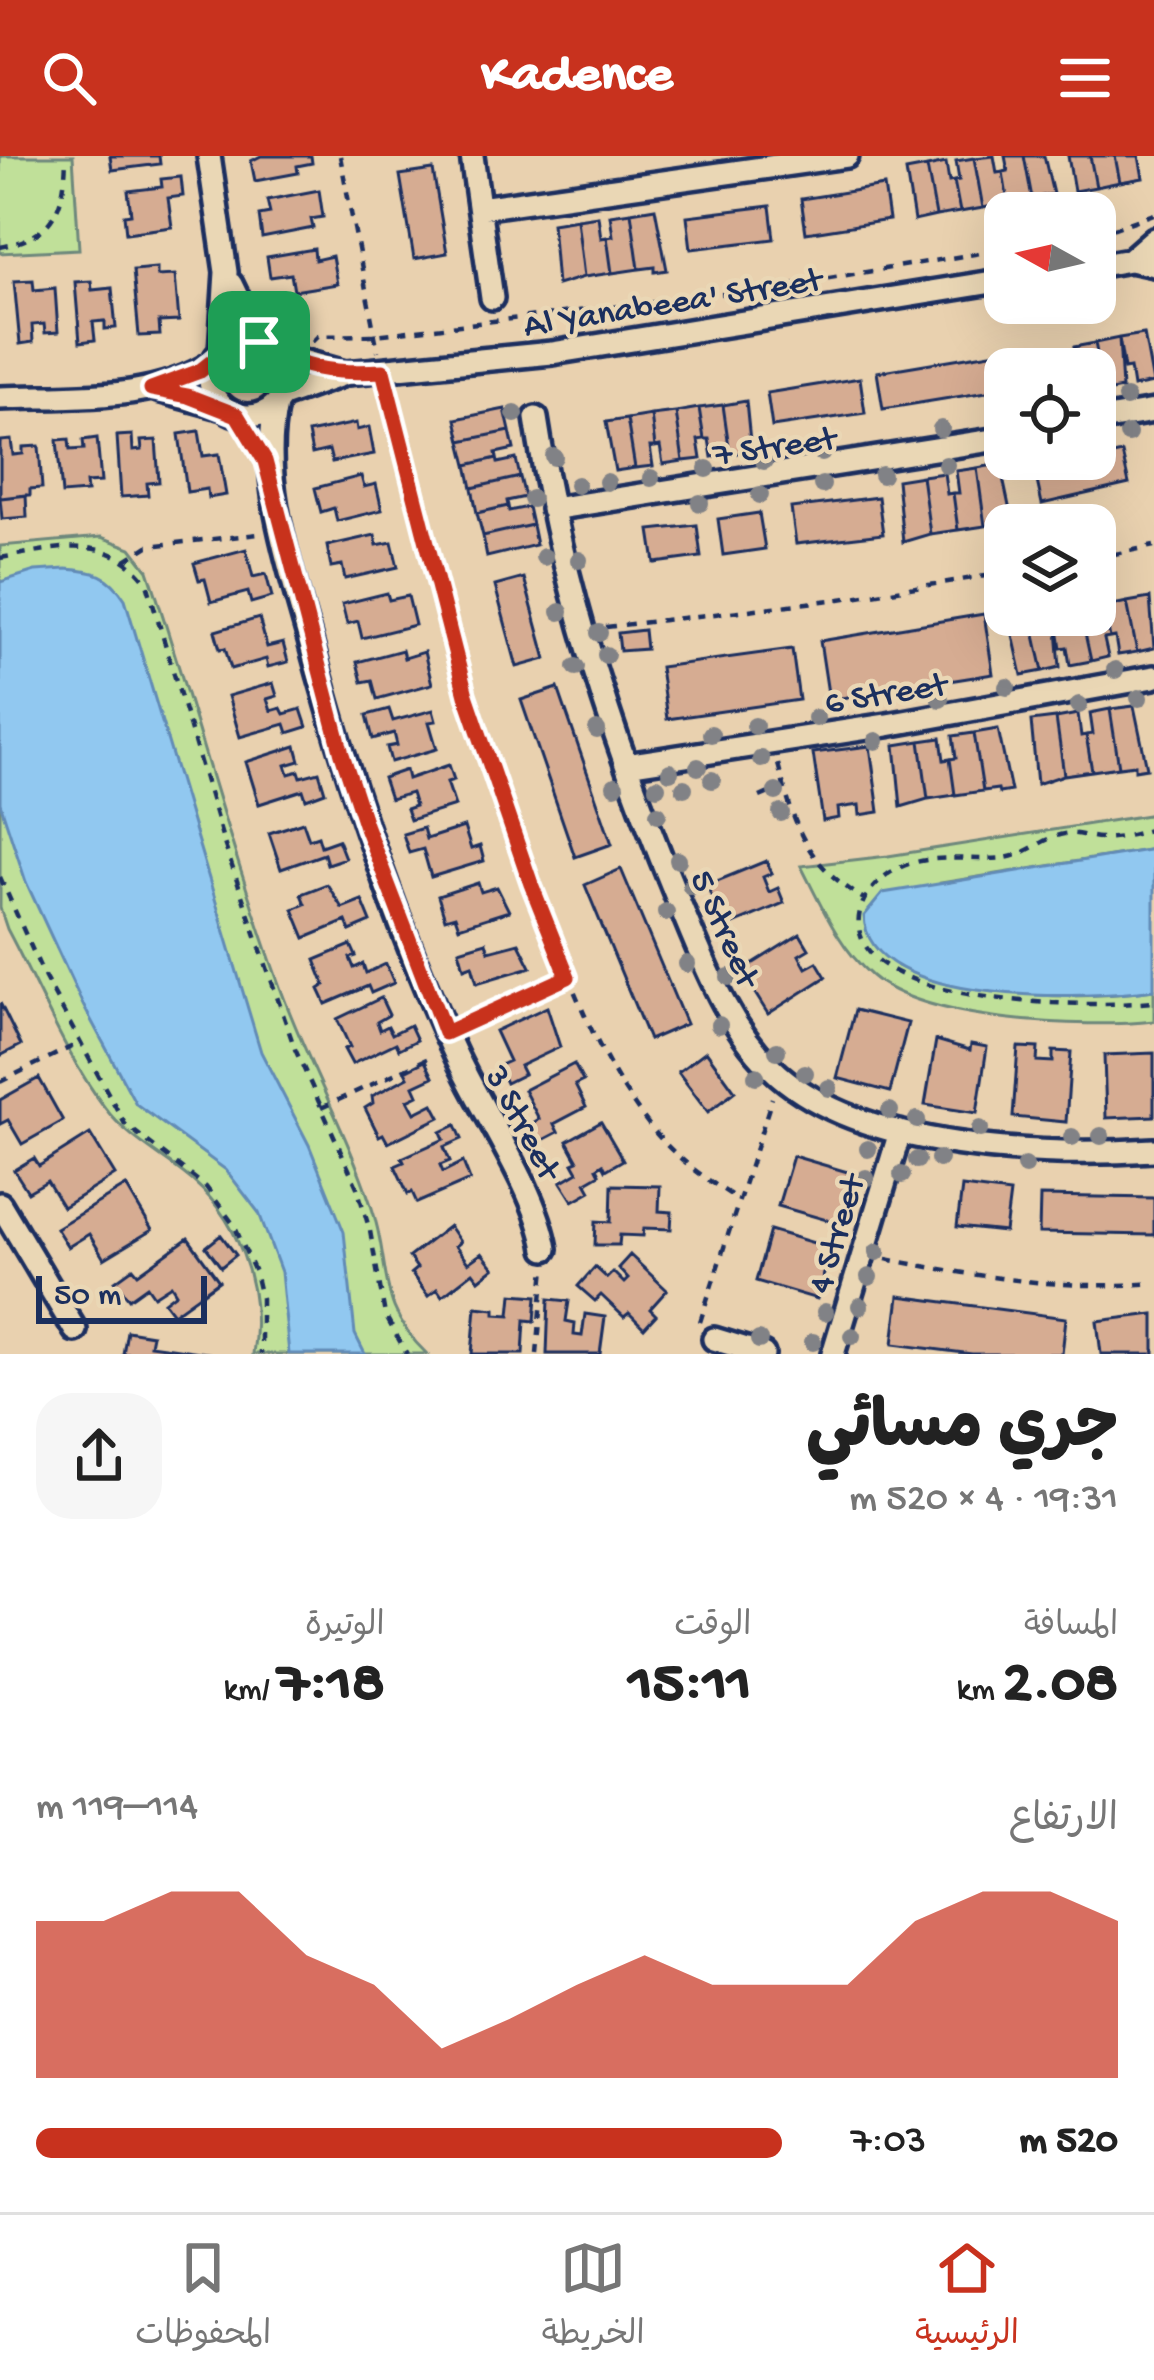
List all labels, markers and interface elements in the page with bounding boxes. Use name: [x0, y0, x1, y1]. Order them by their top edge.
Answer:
icon: search: [36, 45, 102, 111]
icon: menu: [1052, 45, 1118, 111]
text: Kadence: [481, 46, 673, 110]
north arrow: [984, 192, 1116, 324]
map controls: [984, 192, 1116, 636]
street label: Al Yanabeea' Street: [521, 260, 828, 350]
pin: [208, 291, 310, 393]
icon: arrive: [226, 309, 292, 375]
button: locate: [984, 348, 1116, 480]
street label: 7 Street: [710, 419, 842, 479]
button: layers: [984, 504, 1116, 636]
street label: 6 Street: [822, 665, 953, 727]
street label: 5 Street: [677, 865, 768, 998]
street label: 3 Street: [472, 1059, 570, 1191]
street label: 4 Street: [801, 1167, 879, 1299]
scale bar: [36, 1270, 207, 1323]
text: 50 m: [54, 1278, 121, 1316]
button: share: [36, 1393, 162, 1519]
text: جري مسائي: [806, 1394, 1118, 1472]
text: 19:31 · 4 × 520 m: [849, 1478, 1118, 1524]
text: الوتيرة: [305, 1609, 385, 1647]
text: الوقت: [674, 1609, 751, 1647]
text: المسافة: [1024, 1609, 1118, 1647]
text: 7:18: [278, 1652, 385, 1722]
text: 15:11: [628, 1652, 751, 1722]
text: 2.08: [1003, 1652, 1118, 1722]
text: /km: [224, 1673, 278, 1711]
text: km: [957, 1673, 1003, 1711]
text: 114–119 m: [36, 1786, 198, 1832]
text: الارتفاع: [1009, 1799, 1118, 1845]
text: 7:03: [851, 2120, 926, 2166]
text: 520 m: [1019, 2120, 1118, 2166]
tab: المحفوظات: [135, 2235, 271, 2361]
tab: الخريطة: [542, 2235, 645, 2361]
tab: الرئيسية: [915, 2235, 1019, 2361]

